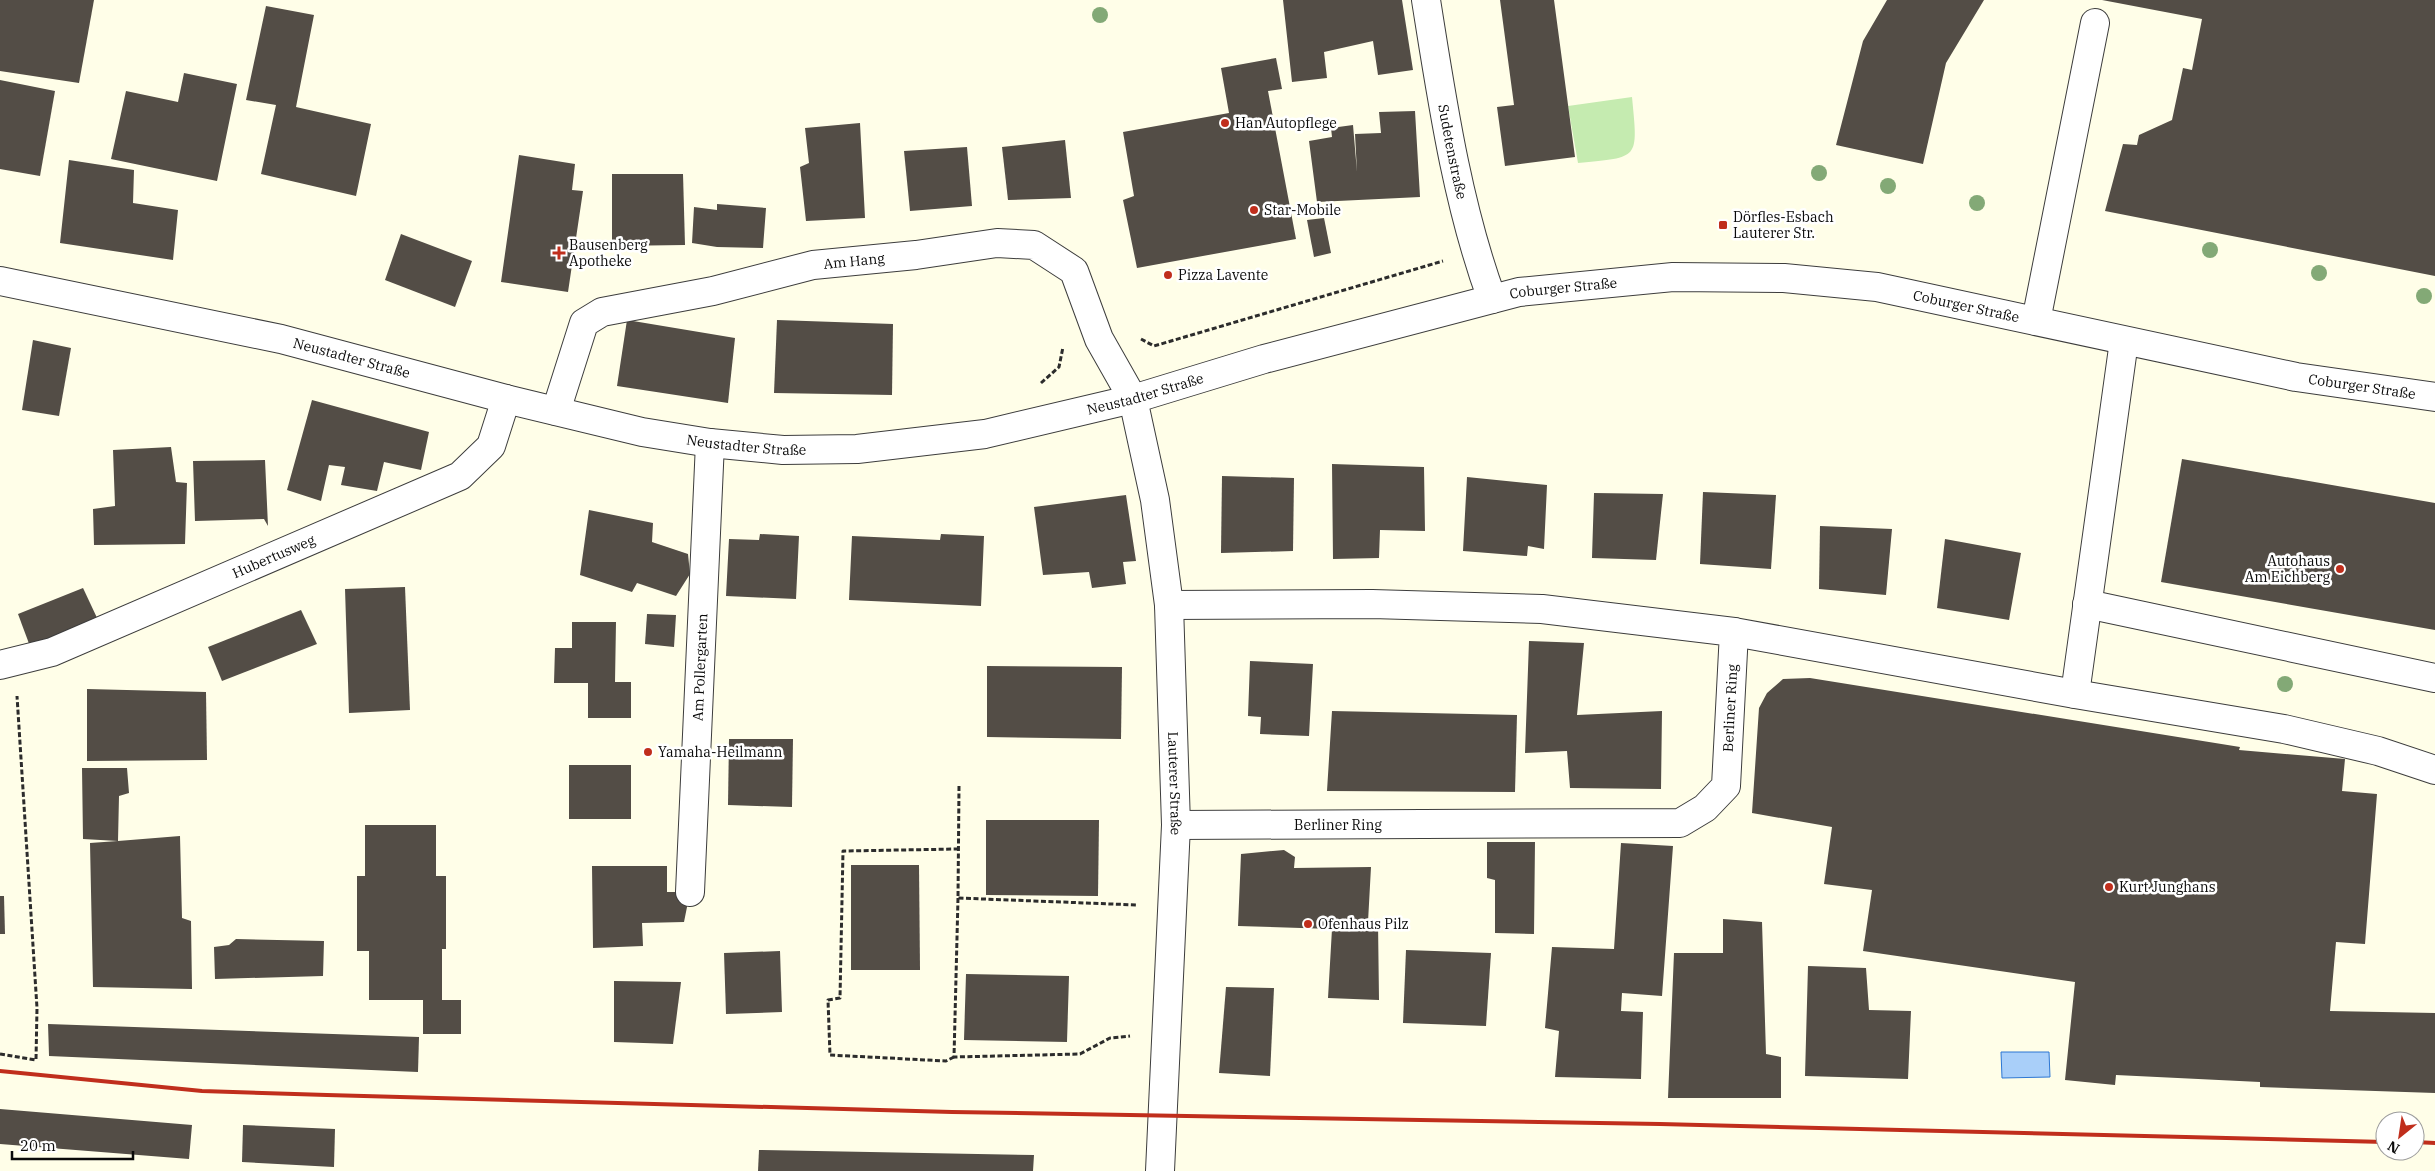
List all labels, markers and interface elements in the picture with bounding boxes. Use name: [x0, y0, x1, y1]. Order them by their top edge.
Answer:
street label: Sudetenstraße: [1434, 103, 1471, 201]
place label: Han Autopflege: [1235, 114, 1337, 132]
marker: Han Autopflege: [1219, 117, 1231, 129]
place label: Star-Mobile: [1264, 201, 1341, 219]
marker: Star-Mobile: [1248, 204, 1260, 216]
place label: Dörfles-Esbach Lauterer Str.: [1733, 208, 1834, 242]
marker: Dörfles-Esbach Lauterer Str.: [1717, 219, 1729, 231]
place label: Bausenberg Apotheke: [569, 236, 648, 270]
marker: Bausenberg Apotheke: [553, 247, 565, 259]
street label: Am Hang: [823, 249, 886, 273]
place label: Pizza Lavente: [1178, 266, 1268, 284]
marker: Pizza Lavente: [1162, 269, 1174, 281]
street label: Coburger Straße: [1507, 273, 1618, 303]
street label: Coburger Straße: [1911, 286, 2021, 326]
street label: Neustadter Straße: [291, 334, 412, 382]
street label: Neustadter Straße: [1085, 369, 1206, 419]
street label: Coburger Straße: [2307, 370, 2417, 403]
street label: Neustadter Straße: [685, 430, 806, 459]
street label: Hubertusweg: [230, 530, 318, 582]
place label: Autohaus Am Eichberg: [2245, 552, 2330, 586]
marker: Autohaus Am Eichberg: [2334, 563, 2346, 575]
street label: Am Pollergarten: [689, 613, 711, 721]
street label: Berliner Ring: [1719, 663, 1741, 752]
street label: Lauterer Straße: [1164, 731, 1185, 836]
place label: Yamaha-Heilmann: [658, 743, 782, 761]
marker: Yamaha-Heilmann: [642, 746, 654, 758]
street label: Berliner Ring: [1294, 816, 1382, 834]
place label: Kurt Junghans: [2119, 878, 2216, 896]
marker: Kurt Junghans: [2103, 881, 2115, 893]
place label: Ofenhaus Pilz: [1318, 915, 1409, 933]
marker: Ofenhaus Pilz: [1302, 918, 1314, 930]
north arrow: [2375, 1111, 2425, 1161]
scale bar: [12, 1128, 134, 1160]
text: 20 m: [20, 1136, 56, 1155]
text: N: [2384, 1137, 2403, 1158]

